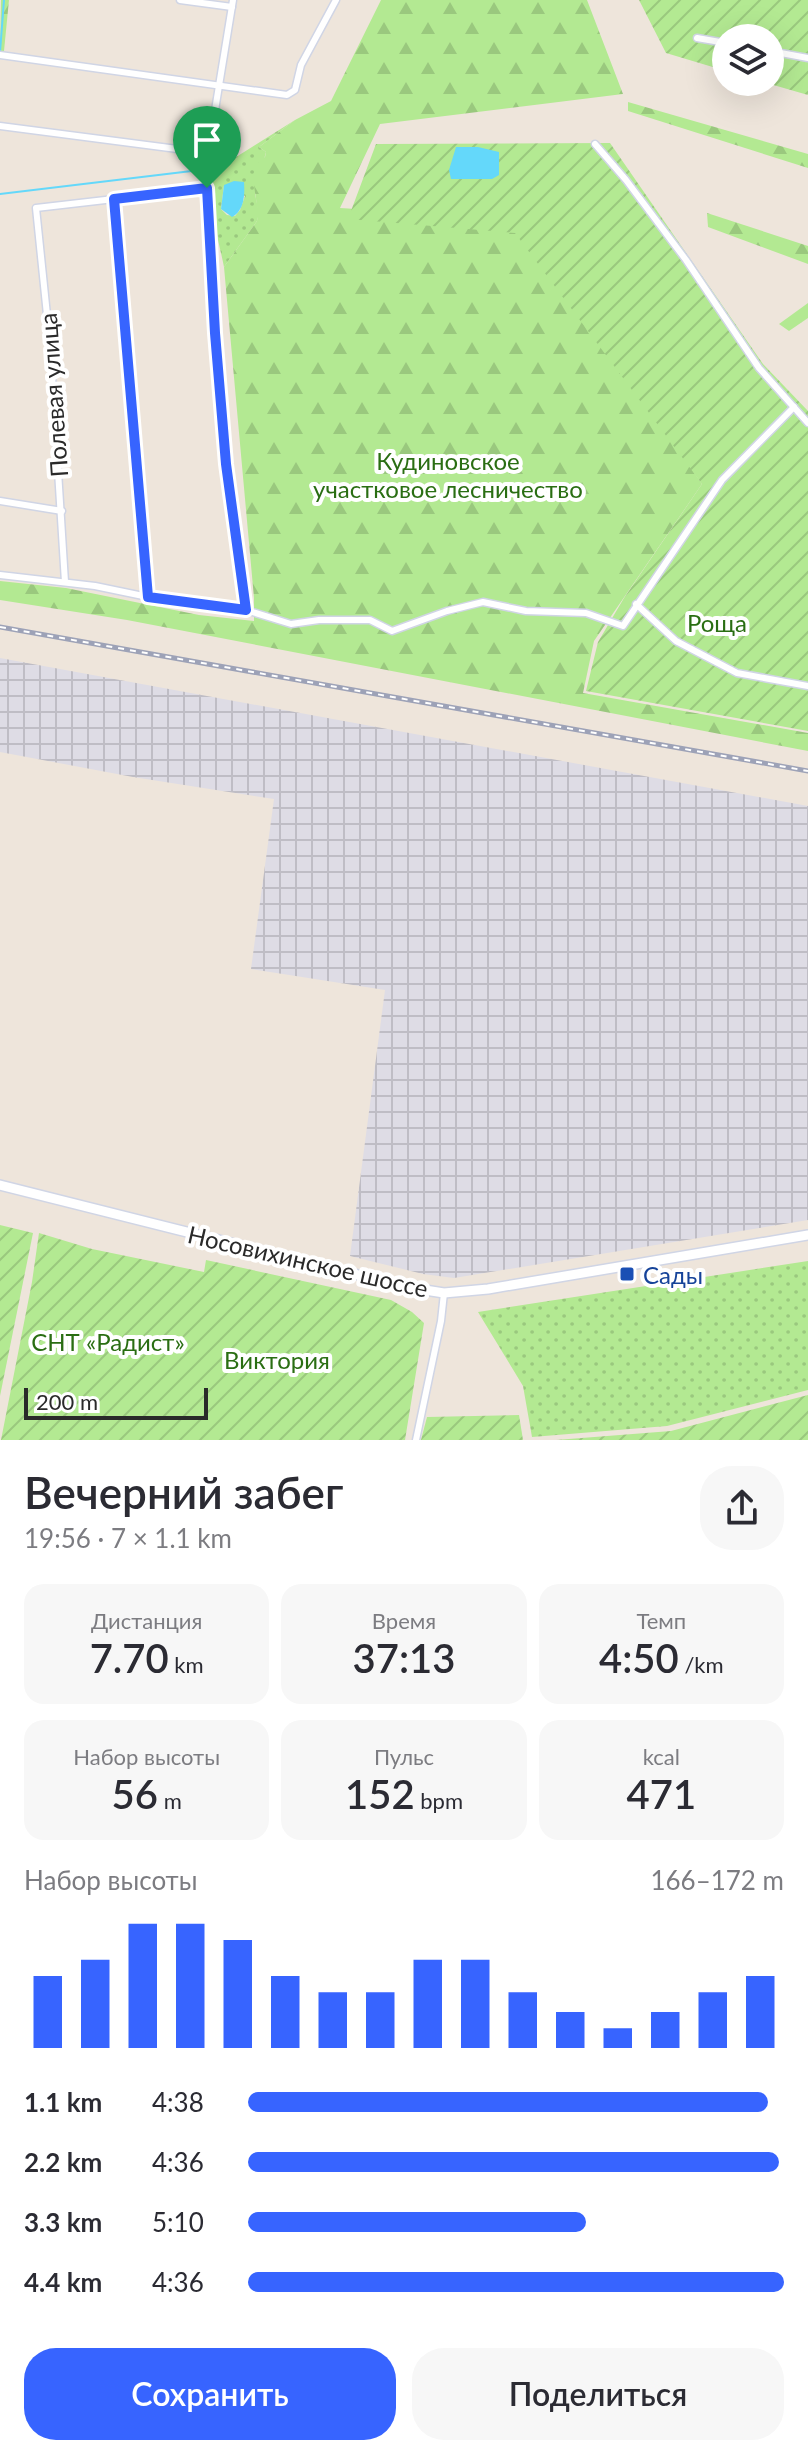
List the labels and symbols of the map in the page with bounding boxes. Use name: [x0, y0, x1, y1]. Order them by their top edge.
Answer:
pin: [173, 106, 241, 188]
street label: Полевая улица: [33, 312, 73, 478]
park label: Кудиновское участковое лесничество: [313, 446, 583, 503]
park label: Роща: [687, 608, 747, 637]
street label: Носовихинское шоссе: [185, 1219, 431, 1303]
place label: Сады: [643, 1260, 703, 1289]
marker: Сады: [618, 1265, 636, 1283]
park label: СНТ «Радист»: [31, 1327, 185, 1356]
park label: Виктория: [224, 1345, 330, 1374]
scale bar: [24, 1384, 208, 1420]

